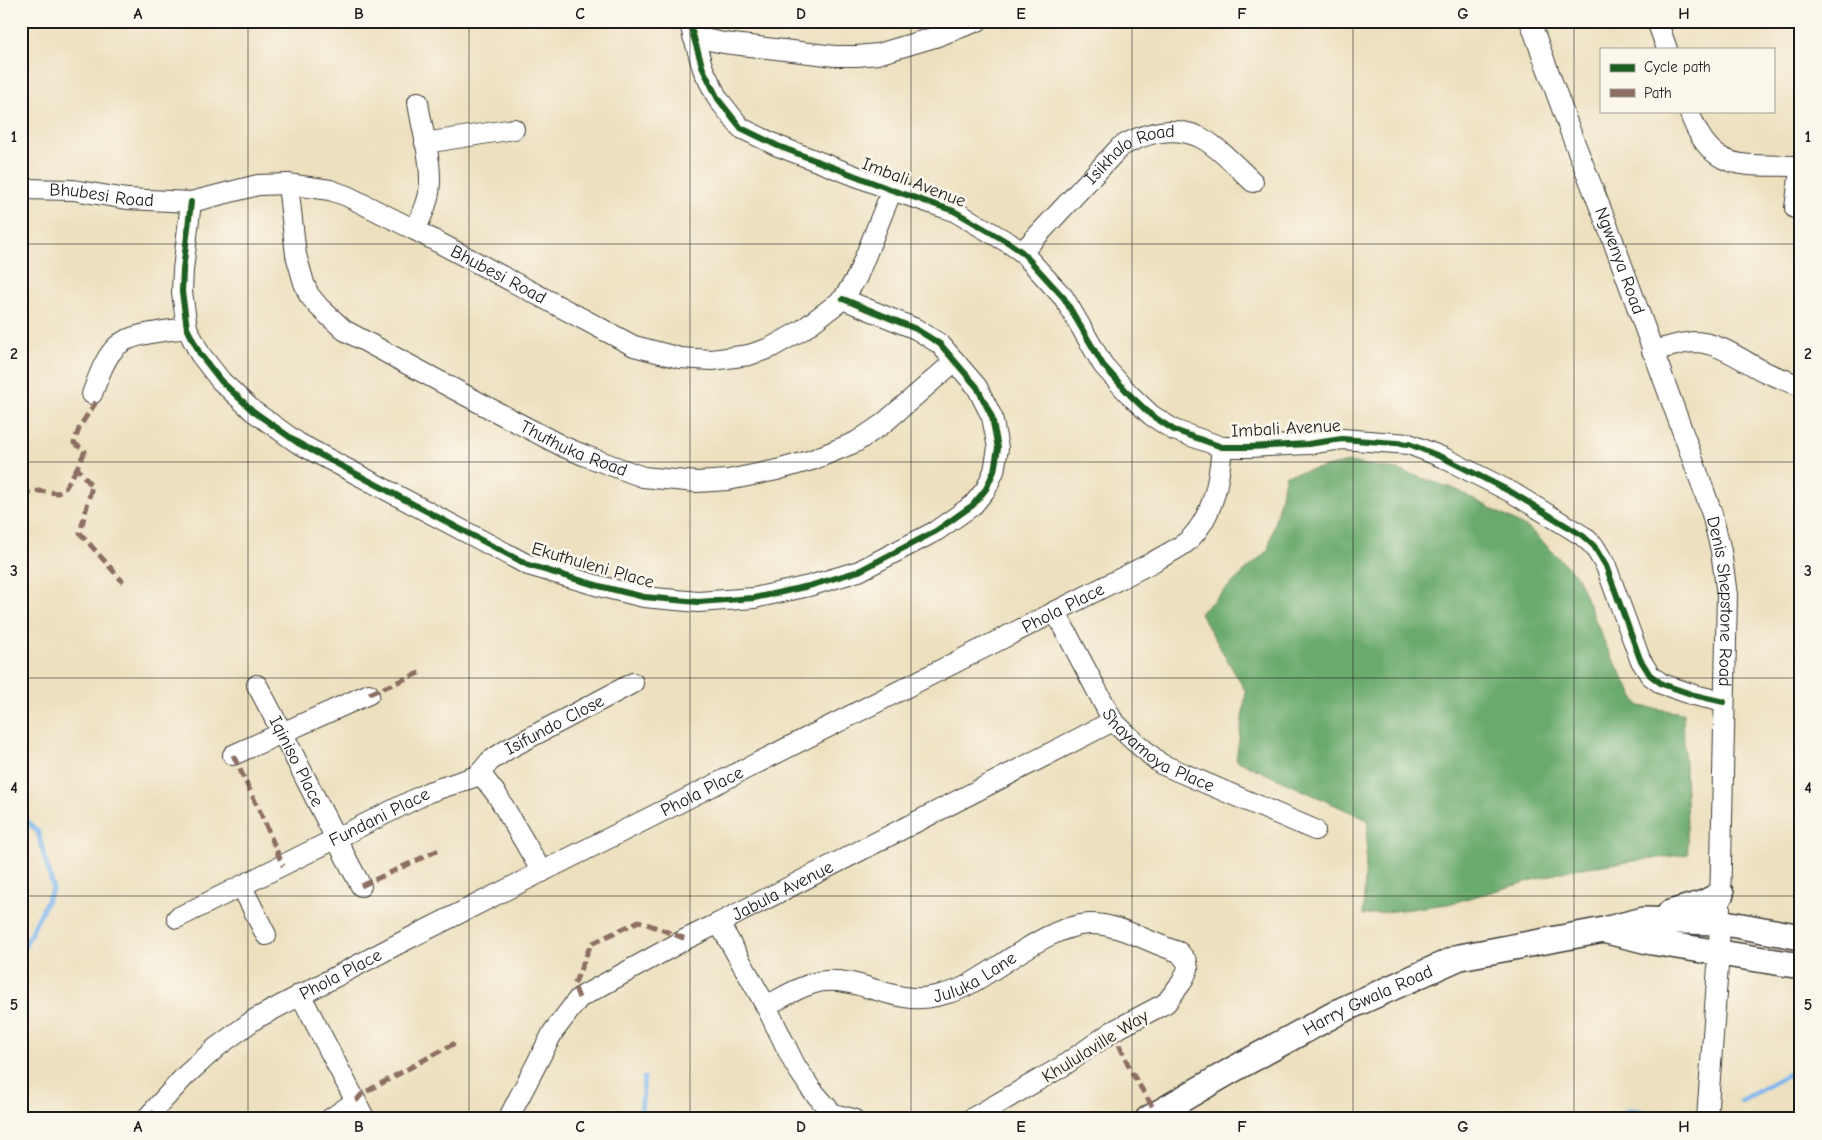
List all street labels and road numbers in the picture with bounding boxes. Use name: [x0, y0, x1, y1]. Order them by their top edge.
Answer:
street label: Isikhalo Road: [1081, 121, 1175, 189]
street label: Imbali Avenue: [859, 153, 969, 212]
street label: Bhubesi Road: [49, 180, 154, 211]
street label: Ngwenya Road: [1590, 204, 1649, 317]
street label: Bhubesi Road: [447, 241, 550, 309]
street label: Imbali Avenue: [1231, 415, 1341, 442]
street label: Thuthuka Road: [517, 416, 630, 481]
street label: Denis Shepstone Road: [1702, 514, 1737, 687]
street label: Ekuthuleni Place: [529, 538, 657, 593]
street label: Phola Place: [1018, 579, 1108, 638]
street label: Isifundo Close: [502, 690, 608, 760]
street label: Shayamoya Place: [1097, 705, 1218, 797]
street label: Iqiniso Place: [264, 713, 328, 810]
street label: Phola Place: [657, 762, 747, 821]
street label: Fundani Place: [326, 783, 433, 851]
street label: Jabula Avenue: [729, 856, 837, 925]
street label: Phola Place: [296, 944, 385, 1005]
street label: Juluka Lane: [931, 947, 1020, 1007]
street label: Harry Gwala Road: [1299, 961, 1436, 1040]
street label: Khululaville Way: [1038, 1005, 1153, 1088]

